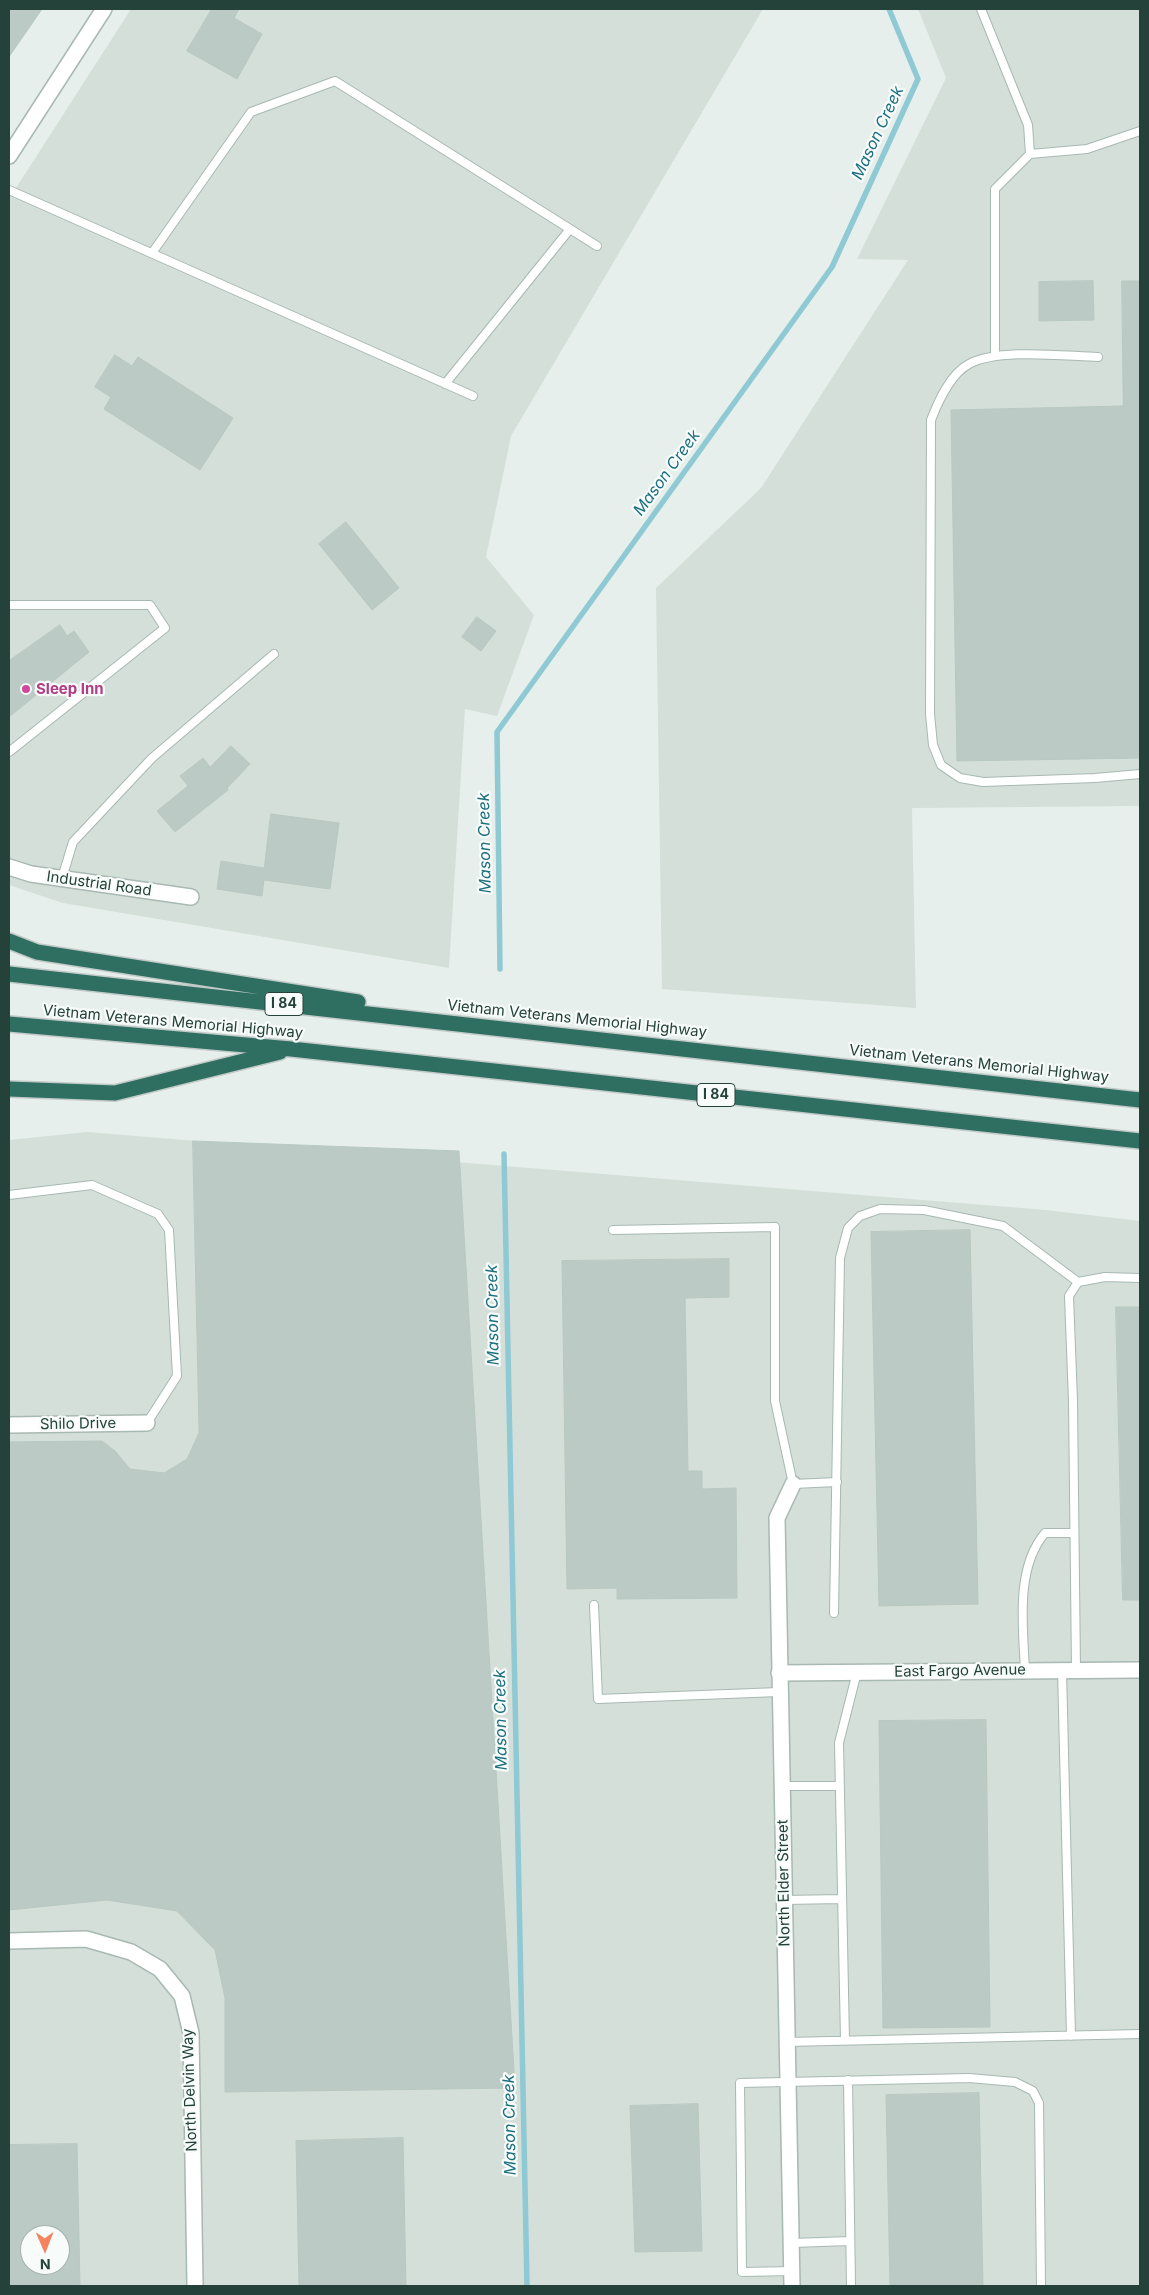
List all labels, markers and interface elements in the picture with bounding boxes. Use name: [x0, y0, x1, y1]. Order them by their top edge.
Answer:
water label: Mason Creek: [848, 83, 908, 183]
water label: Mason Creek: [630, 427, 704, 519]
place label: Sleep Inn: [36, 680, 104, 698]
marker: Sleep Inn: [20, 683, 32, 695]
water label: Mason Creek: [475, 792, 495, 894]
street label: Industrial Road: [45, 868, 153, 900]
road number: I 84: [265, 992, 303, 1016]
street label: Vietnam Veterans Memorial Highway: [446, 996, 708, 1042]
street label: Vietnam Veterans Memorial Highway: [42, 1002, 304, 1042]
street label: Vietnam Veterans Memorial Highway: [848, 1041, 1110, 1087]
road number: I 84: [697, 1084, 735, 1106]
water label: Mason Creek: [483, 1264, 503, 1366]
street label: Shilo Drive: [40, 1414, 116, 1434]
street label: East Fargo Avenue: [894, 1661, 1026, 1681]
water label: Mason Creek: [491, 1669, 511, 1771]
street label: North Elder Street: [774, 1819, 794, 1947]
street label: North Delvin Way: [179, 2028, 201, 2152]
water label: Mason Creek: [500, 2074, 520, 2176]
north arrow: [20, 2225, 70, 2275]
text: N: [40, 2256, 51, 2273]

